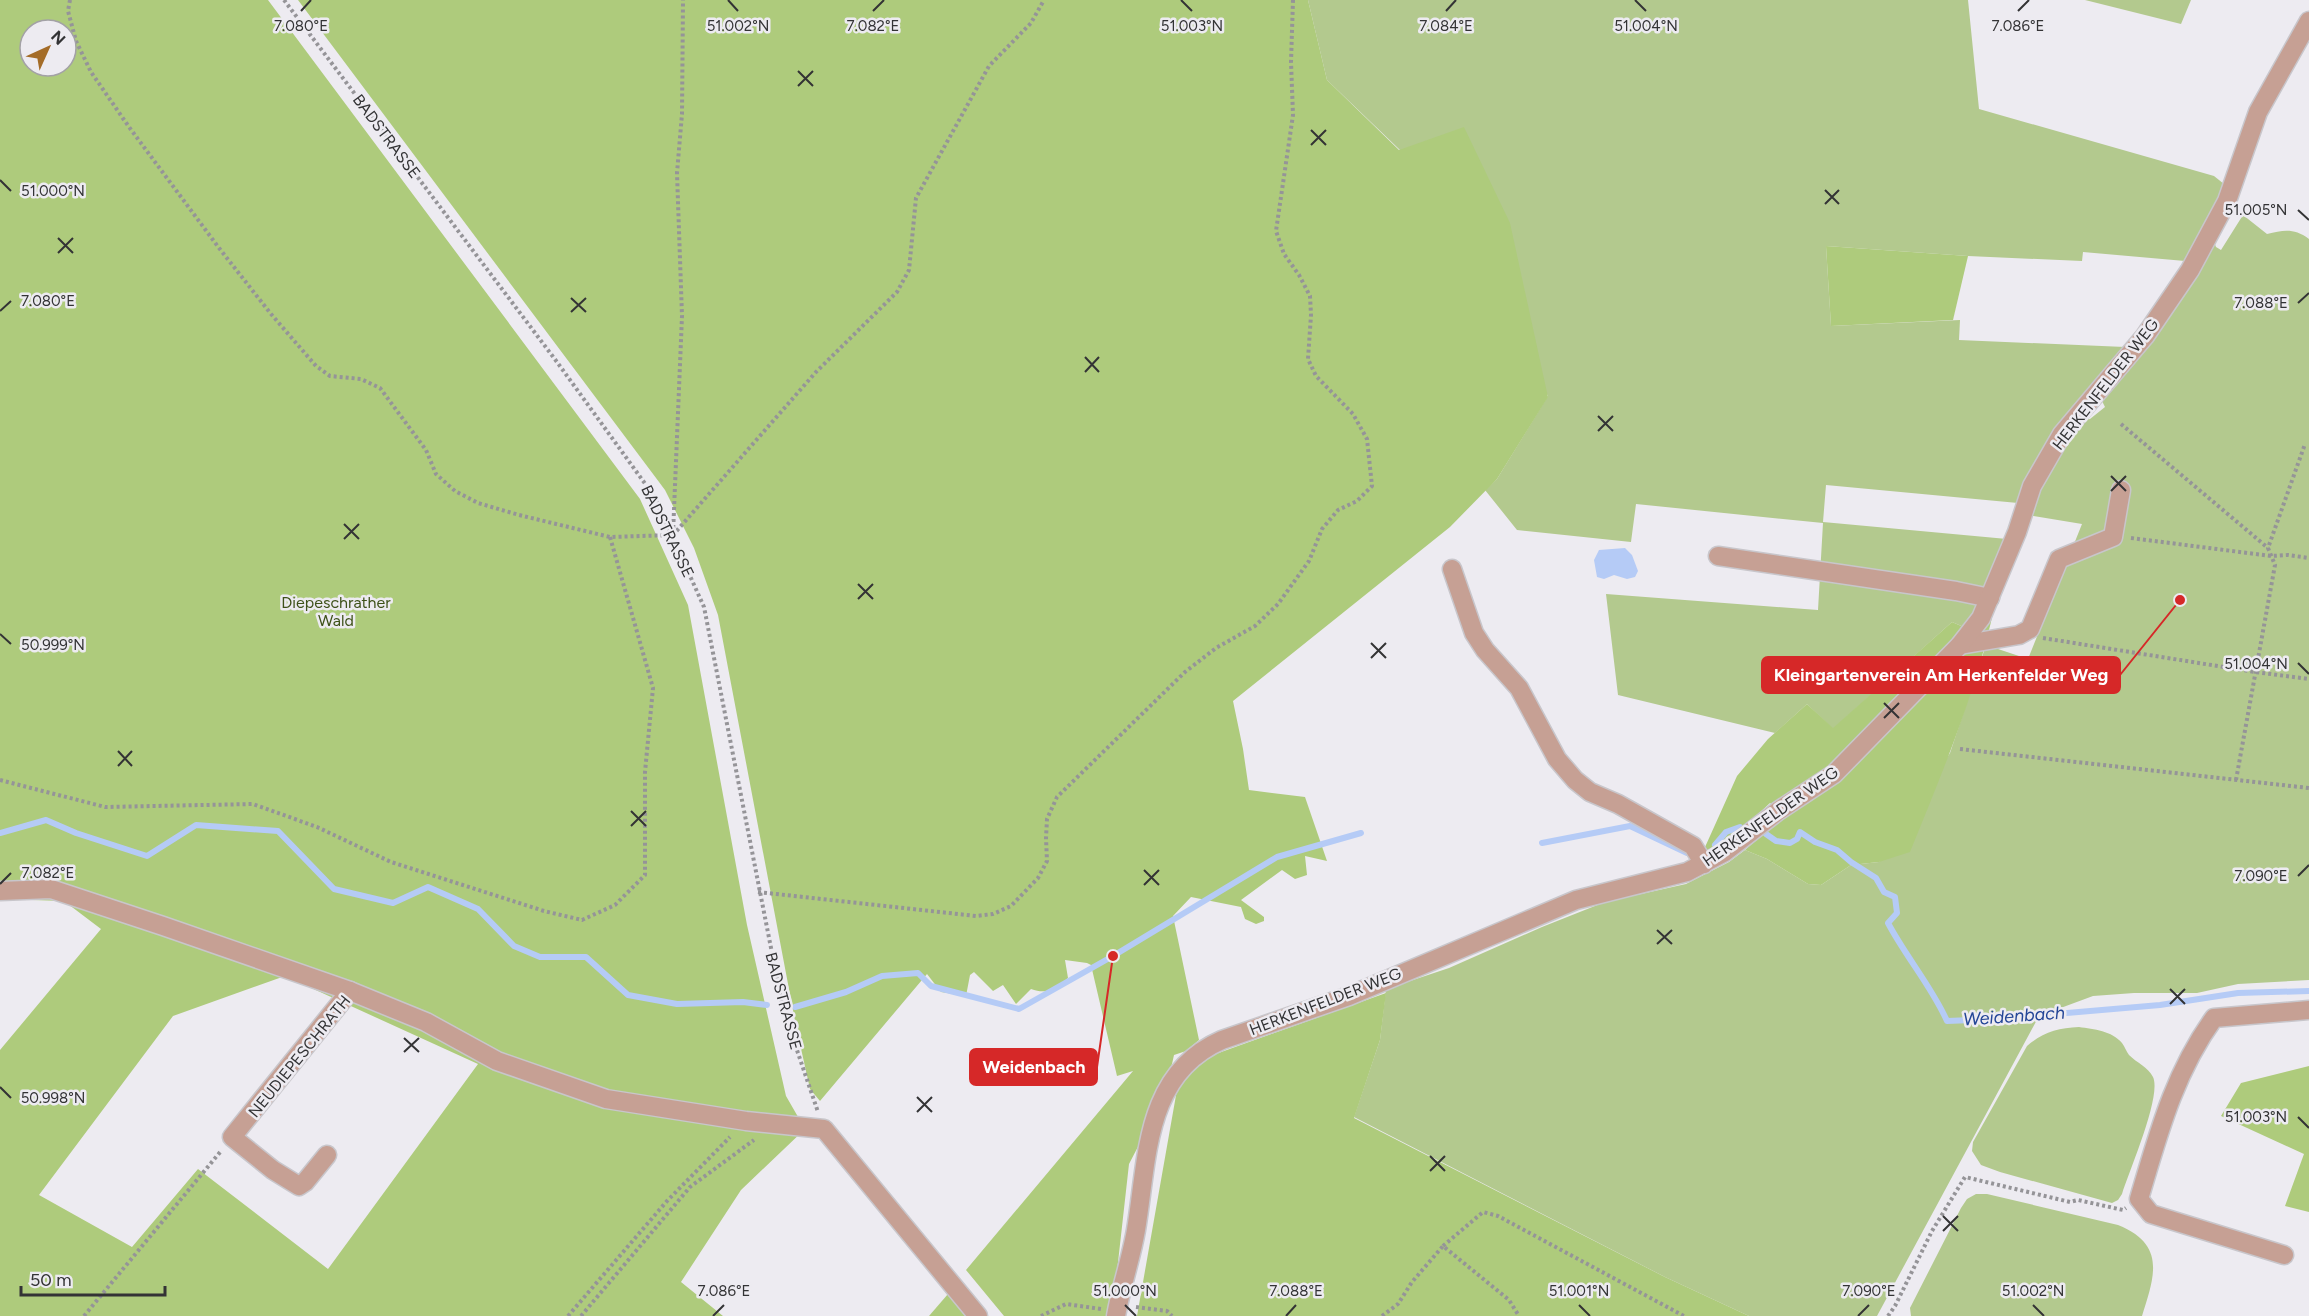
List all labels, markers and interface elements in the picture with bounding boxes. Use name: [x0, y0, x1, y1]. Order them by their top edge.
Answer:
text: 7.080°E: [274, 17, 328, 35]
text: 51.002°N: [707, 17, 769, 35]
text: 7.082°E: [847, 17, 899, 35]
text: 51.003°N: [1161, 17, 1223, 35]
text: 7.084°E: [1419, 17, 1473, 35]
text: 51.004°N: [1614, 17, 1678, 35]
text: 7.086°E: [1992, 17, 2044, 35]
north arrow: [18, 18, 78, 78]
text: N: [47, 27, 69, 49]
street label: BADSTRASSE: [349, 91, 424, 182]
text: 51.000°N: [21, 182, 85, 200]
text: 51.005°N: [2225, 201, 2287, 219]
text: 7.080°E: [21, 292, 75, 310]
text: 7.088°E: [2234, 294, 2288, 312]
street label: HERKENFELDER WEG: [2048, 315, 2162, 454]
street label: BADSTRASSE: [637, 482, 698, 580]
park label: Diepeschrather Wald: [281, 593, 391, 630]
text: 50.999°N: [21, 636, 85, 654]
text: 51.004°N: [2224, 655, 2288, 673]
callout: Kleingartenverein Am Herkenfelder Weg: [1762, 657, 2120, 693]
text: Kleingartenverein Am Herkenfelder Weg: [1774, 664, 2108, 686]
street label: HERKENFELDER WEG: [1699, 762, 1842, 870]
text: 7.082°E: [22, 864, 74, 882]
text: 7.090°E: [2234, 867, 2288, 885]
street label: BADSTRASSE: [761, 950, 806, 1052]
street label: HERKENFELDER WEG: [1247, 964, 1404, 1039]
street label: NEUDIEPESCHRATH: [244, 991, 354, 1121]
water label: Weidenbach: [1962, 1001, 2066, 1031]
callout: Weidenbach: [970, 1049, 1097, 1085]
text: Weidenbach: [983, 1056, 1085, 1078]
text: 50.998°N: [21, 1089, 85, 1107]
text: 51.003°N: [2225, 1108, 2287, 1126]
scale bar: [21, 1259, 165, 1297]
text: 50 m: [30, 1269, 72, 1291]
text: 7.086°E: [698, 1282, 750, 1300]
text: 51.000°N: [1093, 1282, 1157, 1300]
text: 7.088°E: [1269, 1282, 1323, 1300]
text: 51.001°N: [1549, 1282, 1609, 1300]
text: 7.090°E: [1842, 1282, 1896, 1300]
text: 51.002°N: [2002, 1282, 2064, 1300]

